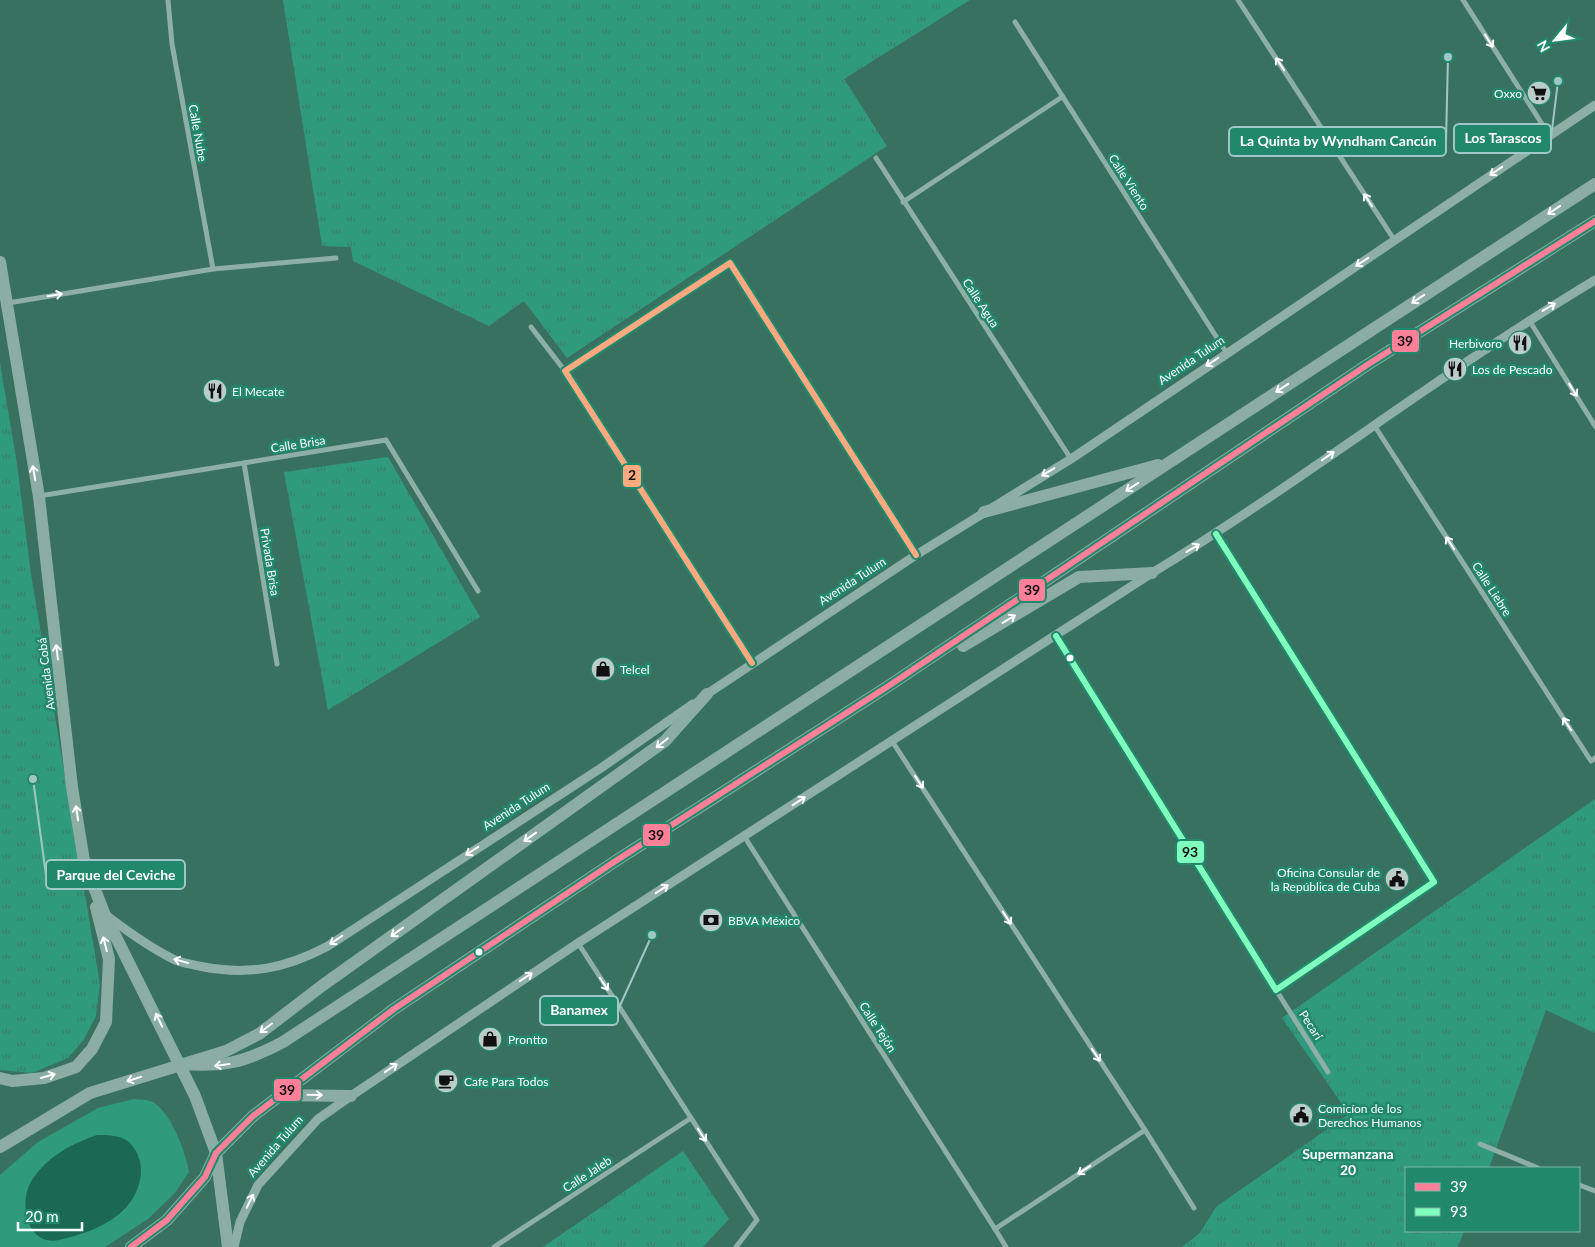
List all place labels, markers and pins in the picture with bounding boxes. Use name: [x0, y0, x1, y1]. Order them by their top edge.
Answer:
supermarket icon: Oxxo: [1526, 80, 1552, 106]
place label: Oxxo: [1494, 86, 1522, 101]
callout: Los Tarascos: [1454, 124, 1551, 153]
callout: La Quinta by Wyndham Cancún: [1229, 127, 1446, 156]
restaurant icon: Herbivoro: [1507, 330, 1533, 356]
place label: Herbivoro: [1449, 336, 1502, 351]
restaurant icon: Los de Pescado: [1442, 356, 1468, 382]
place label: Los de Pescado: [1472, 362, 1553, 377]
restaurant icon: El Mecate: [202, 378, 228, 404]
place label: El Mecate: [232, 384, 284, 399]
unlabelled marker: [1065, 653, 1075, 663]
shop icon: Telcel: [590, 656, 616, 682]
place label: Telcel: [620, 662, 650, 677]
callout: Parque del Ceviche: [46, 860, 185, 889]
place label: Oficina Consular de la República de Cuba: [1271, 865, 1380, 894]
public building icon: Oficina Consular de la República de Cuba: [1384, 866, 1410, 892]
bank icon: BBVA México: [698, 907, 724, 933]
place label: BBVA México: [728, 913, 800, 928]
unlabelled marker: [474, 947, 484, 957]
callout: Banamex: [540, 996, 618, 1025]
shop icon: Prontto: [477, 1026, 503, 1052]
place label: Prontto: [508, 1032, 548, 1047]
cafe icon: Cafe Para Todos: [433, 1068, 459, 1094]
place label: Cafe Para Todos: [464, 1074, 548, 1089]
place label: Comicíon de los Derechos Humanos: [1318, 1101, 1422, 1130]
public building icon: Comicíon de los Derechos Humanos: [1288, 1102, 1314, 1128]

